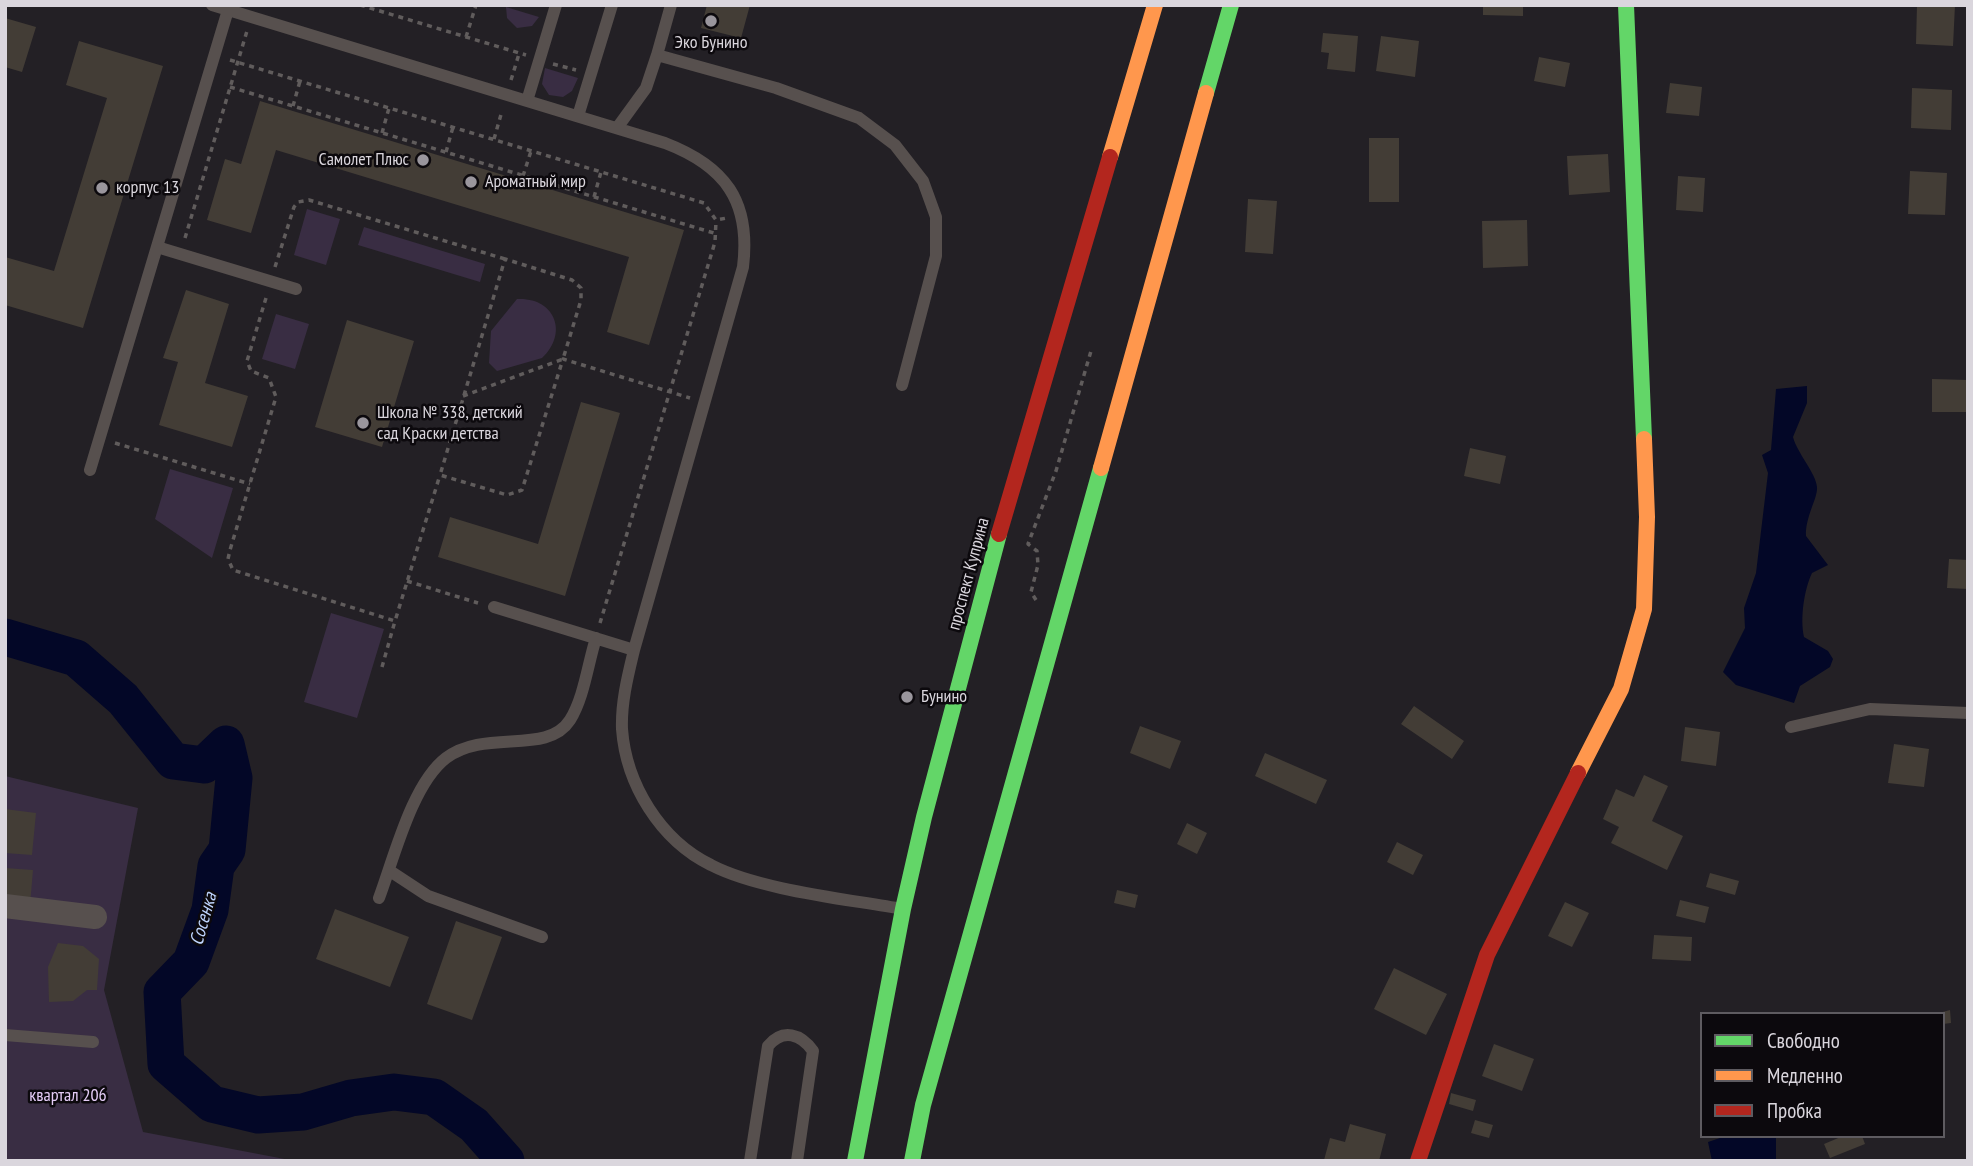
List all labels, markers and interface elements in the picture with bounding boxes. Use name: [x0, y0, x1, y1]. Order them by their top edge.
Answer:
marker: Эко Бунино: [703, 13, 719, 29]
place label: Эко Бунино: [675, 32, 747, 54]
place label: Самолет Плюс: [318, 149, 409, 171]
marker: Самолет Плюс: [415, 152, 431, 168]
place label: Ароматный мир: [485, 171, 586, 193]
marker: Ароматный мир: [463, 174, 479, 190]
place label: корпус 13: [116, 177, 179, 199]
marker: корпус 13: [94, 180, 110, 196]
place label: Школа № 338, детский сад Краски детства: [377, 402, 523, 444]
marker: Школа № 338, детский сад Краски детства: [355, 415, 371, 431]
street label: проспект Куприна: [944, 515, 994, 633]
place label: Бунино: [921, 686, 967, 708]
marker: Бунино: [899, 689, 915, 705]
water label: Сосенка: [186, 890, 222, 948]
legend: [1700, 1012, 1945, 1138]
text: Свободно: [1767, 1027, 1840, 1054]
text: Медленно: [1767, 1062, 1843, 1089]
park label: квартал 206: [29, 1085, 107, 1107]
text: Пробка: [1767, 1097, 1822, 1124]

